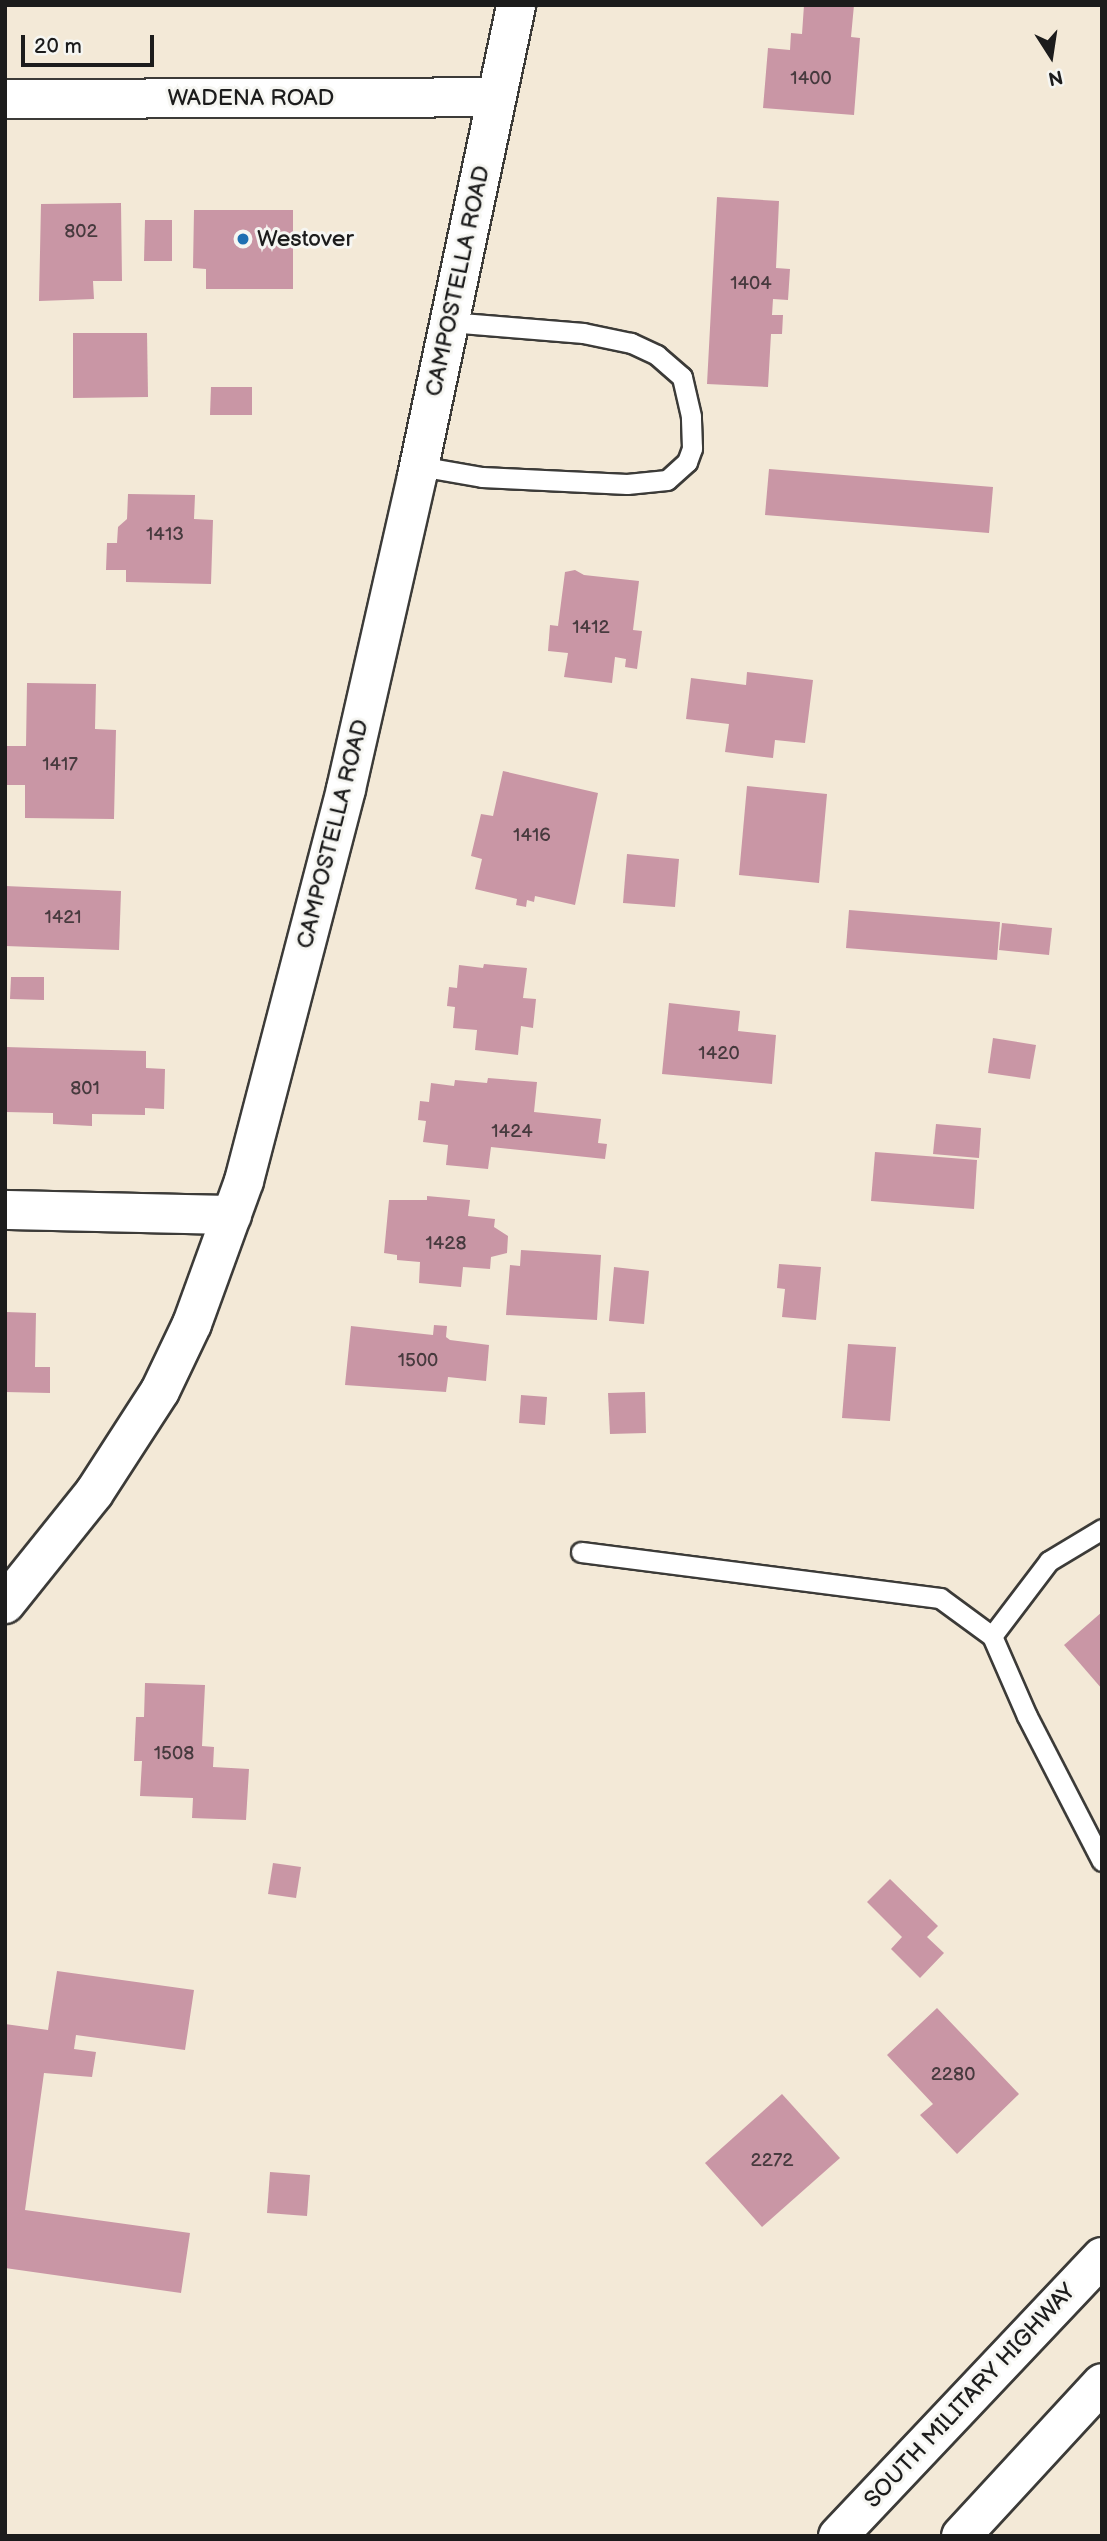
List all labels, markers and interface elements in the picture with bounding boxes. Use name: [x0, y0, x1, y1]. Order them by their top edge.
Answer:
scale bar: [24, 21, 158, 65]
north arrow: [1016, 21, 1086, 91]
text: 20 m: [34, 34, 82, 59]
text: N: [1046, 64, 1065, 90]
house number: 1400: [790, 68, 832, 90]
street label: WADENA ROAD: [168, 84, 334, 112]
street label: CAMPOSTELLA ROAD: [420, 163, 496, 399]
house number: 802: [64, 221, 98, 243]
place label: Westover: [257, 225, 354, 253]
marker: Westover: [235, 231, 251, 247]
house number: 1404: [730, 273, 772, 295]
house number: 1413: [146, 524, 184, 546]
house number: 1412: [572, 617, 610, 639]
street label: CAMPOSTELLA ROAD: [291, 716, 375, 952]
house number: 1417: [42, 754, 78, 776]
house number: 1416: [513, 825, 551, 847]
house number: 1421: [44, 907, 82, 929]
house number: 1420: [698, 1043, 740, 1065]
house number: 801: [70, 1078, 100, 1100]
house number: 1424: [491, 1121, 533, 1143]
house number: 1428: [425, 1233, 467, 1255]
house number: 1500: [398, 1350, 438, 1372]
house number: 1508: [154, 1743, 194, 1765]
house number: 2280: [931, 2064, 975, 2086]
house number: 2272: [751, 2150, 793, 2172]
street label: SOUTH MILITARY HIGHWAY: [859, 2278, 1081, 2514]

